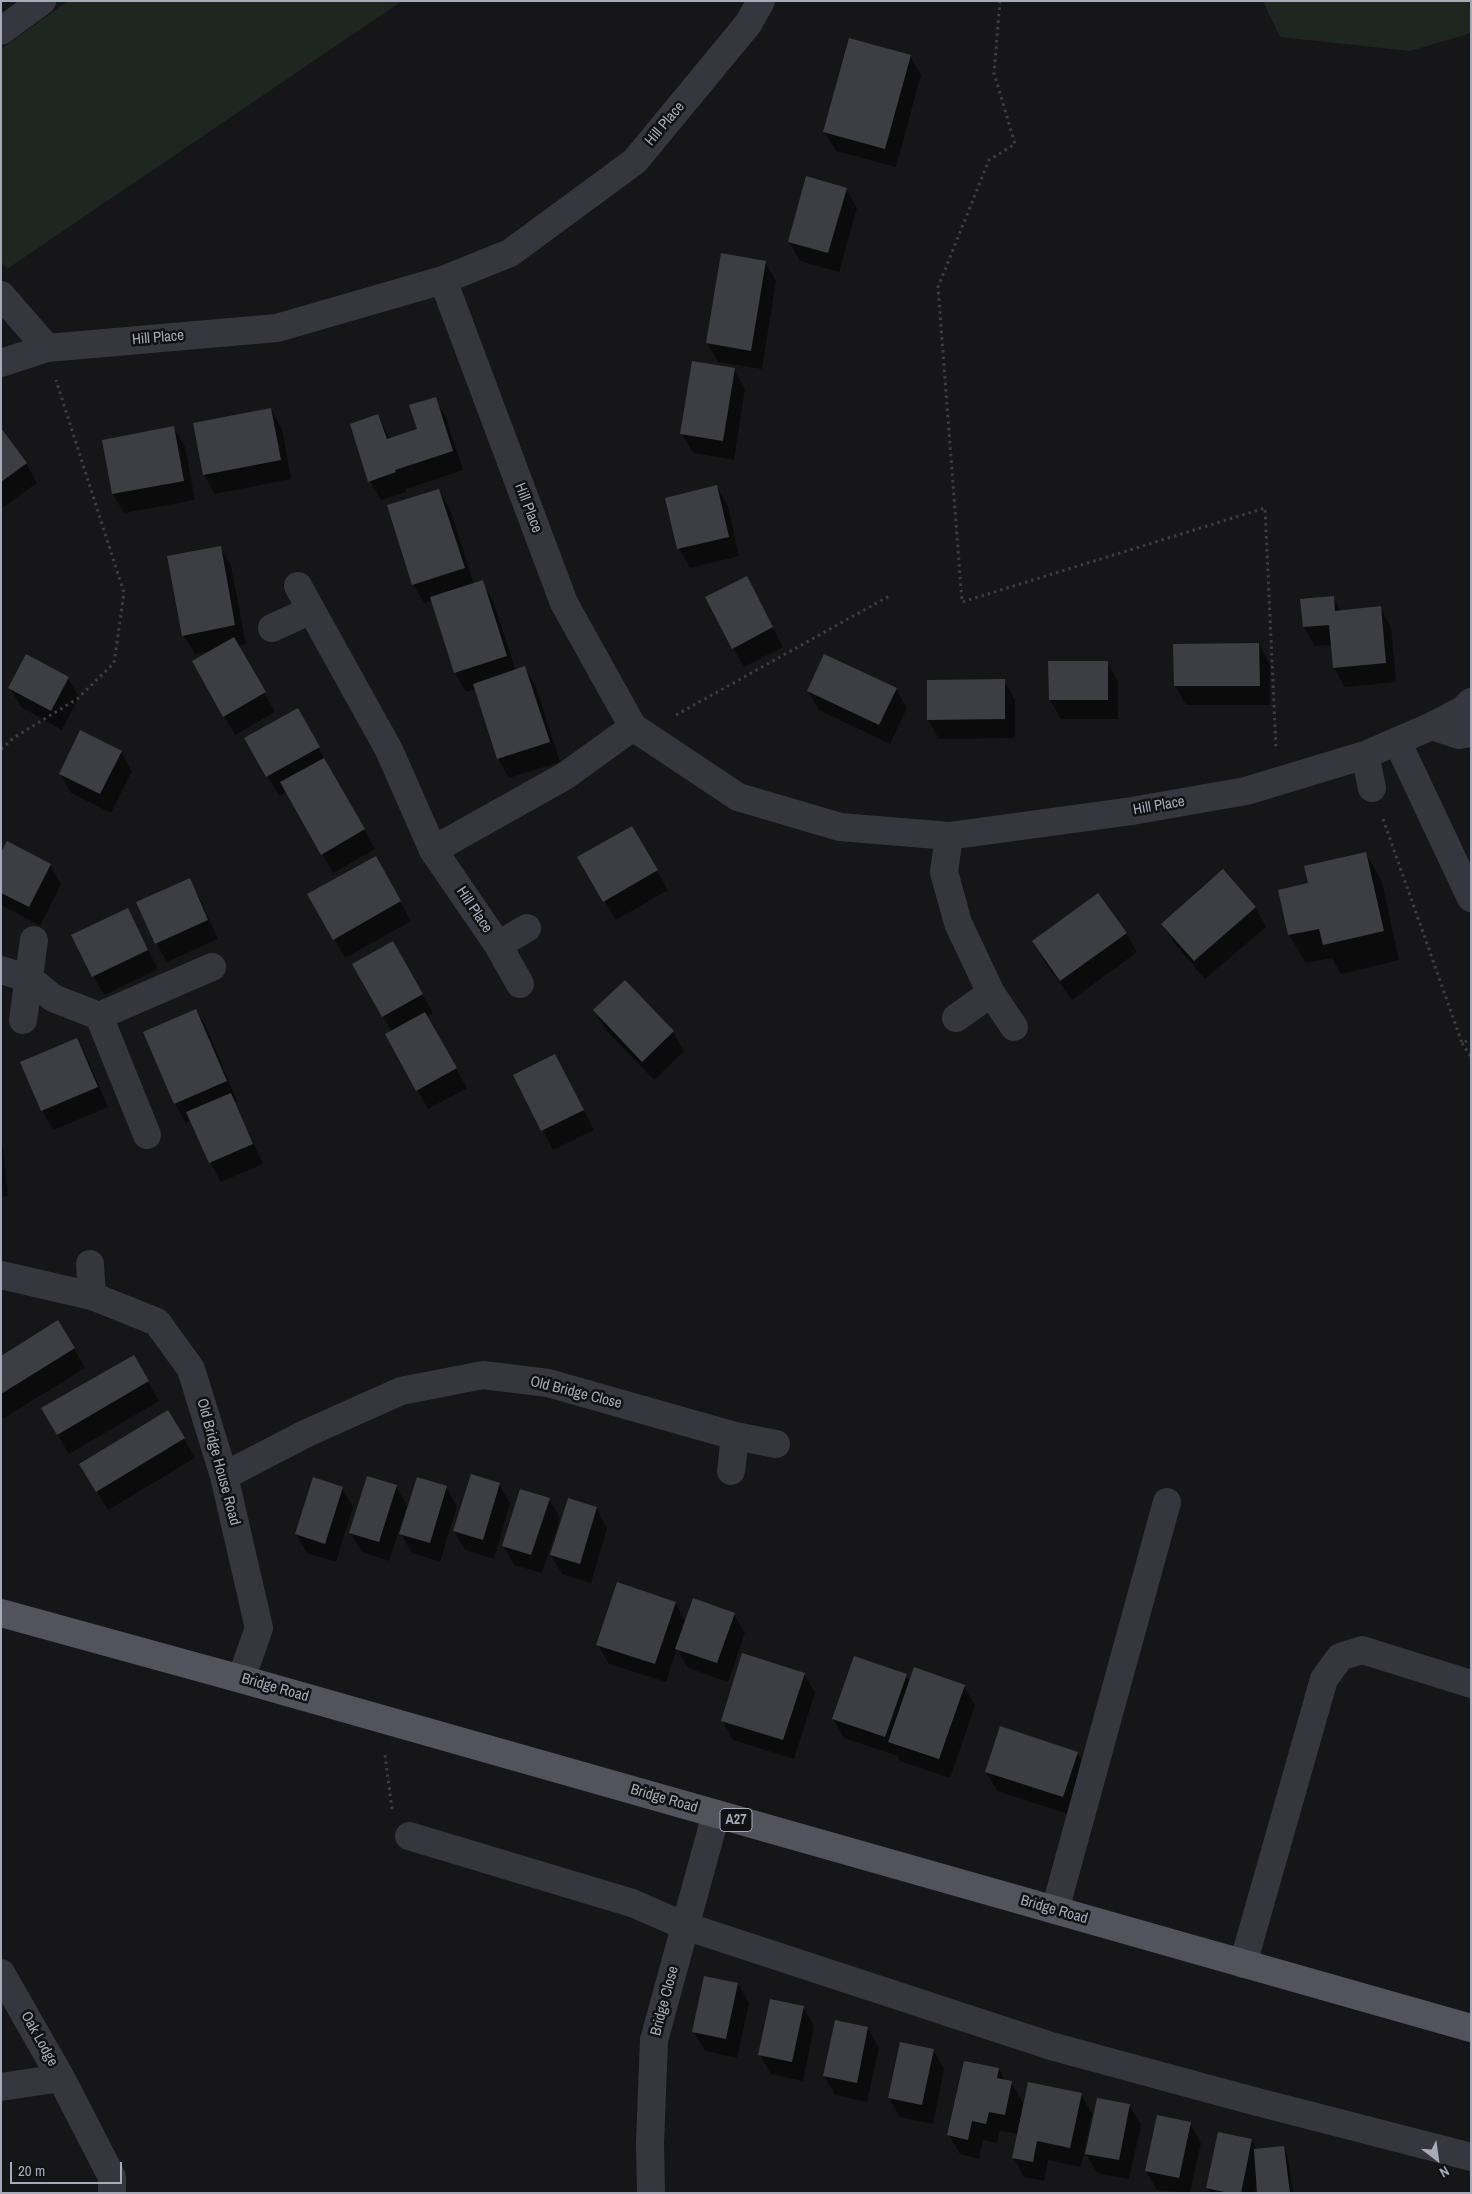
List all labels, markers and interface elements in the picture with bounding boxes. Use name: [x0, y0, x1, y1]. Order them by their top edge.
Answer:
street label: Hill Place: [641, 98, 689, 150]
street label: Hill Place: [131, 327, 185, 349]
street label: Hill Place: [510, 481, 546, 535]
street label: Hill Place: [1132, 793, 1186, 819]
street label: Hill Place: [452, 883, 496, 937]
street label: Old Bridge Close: [528, 1373, 624, 1413]
street label: Old Bridge House Road: [192, 1397, 244, 1527]
street label: Bridge Road: [239, 1670, 311, 1706]
street label: Bridge Road: [628, 1781, 700, 1817]
road number: A27: [720, 1808, 752, 1832]
street label: Bridge Road: [1018, 1892, 1090, 1928]
street label: Bridge Close: [647, 1964, 683, 2038]
street label: Oak Lodge: [17, 2008, 61, 2070]
north arrow: [1412, 2134, 1462, 2184]
scale bar: [12, 2152, 125, 2184]
text: 20 m: [18, 2160, 45, 2181]
text: N: [1436, 2162, 1453, 2182]

